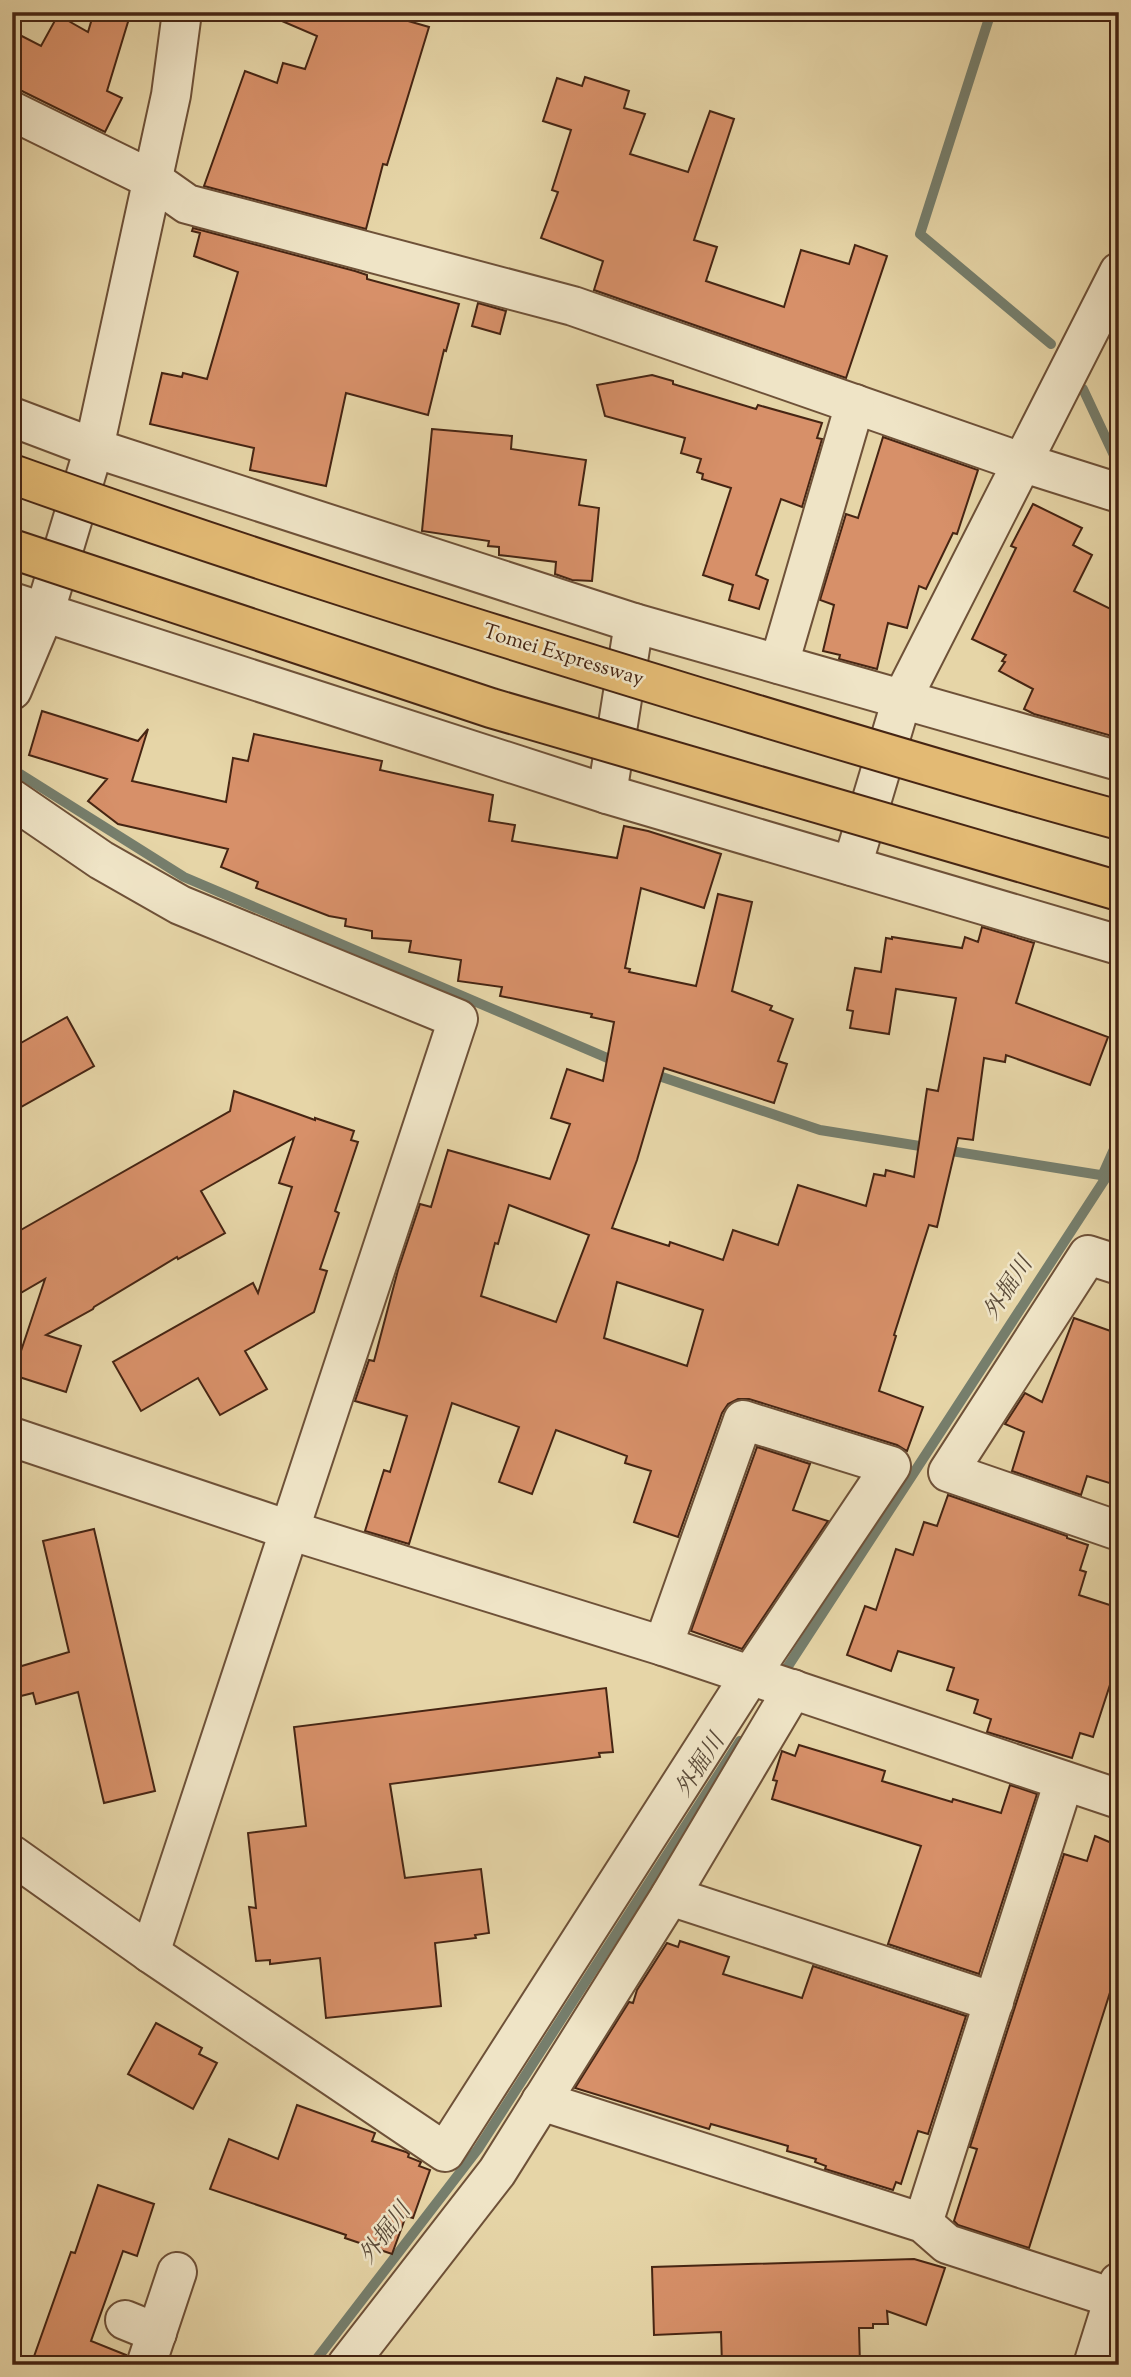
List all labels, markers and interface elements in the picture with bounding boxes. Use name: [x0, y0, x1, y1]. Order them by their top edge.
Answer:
street label: Tomei Expressway: [479, 617, 648, 695]
water label: 外掘川: [976, 1249, 1043, 1327]
water label: 外掘川: [668, 1726, 735, 1804]
water label: 外掘川: [352, 2194, 422, 2271]

